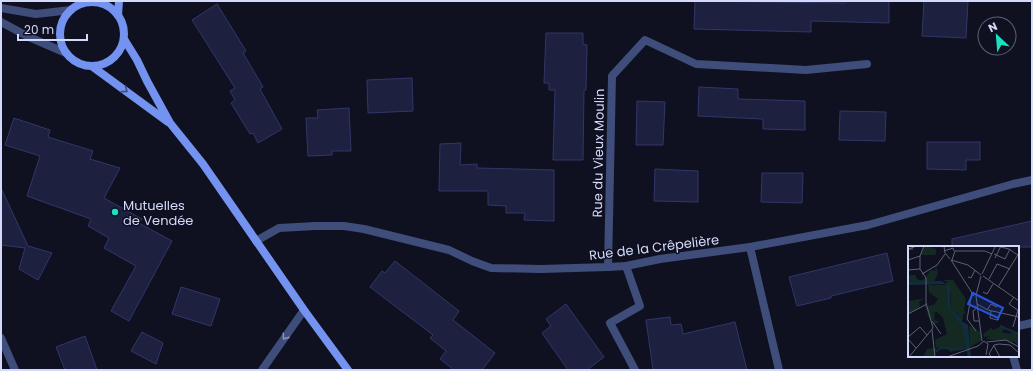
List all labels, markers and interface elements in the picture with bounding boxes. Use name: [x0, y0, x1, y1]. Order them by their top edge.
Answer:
scale bar: [18, 16, 87, 42]
north arrow: [977, 16, 1017, 56]
text: N: [985, 18, 1000, 36]
text: 20 m: [24, 21, 54, 38]
one-way arrow: [120, 85, 127, 92]
street label: Rue du Vieux Moulin: [588, 88, 609, 218]
place label: Mutuelles de Vendée: [123, 196, 193, 230]
marker: Mutuelles de Vendée: [110, 207, 120, 217]
street label: Rue de la Crêpelière: [588, 230, 720, 265]
inset map: [908, 246, 1019, 357]
one-way arrow: [283, 332, 290, 339]

